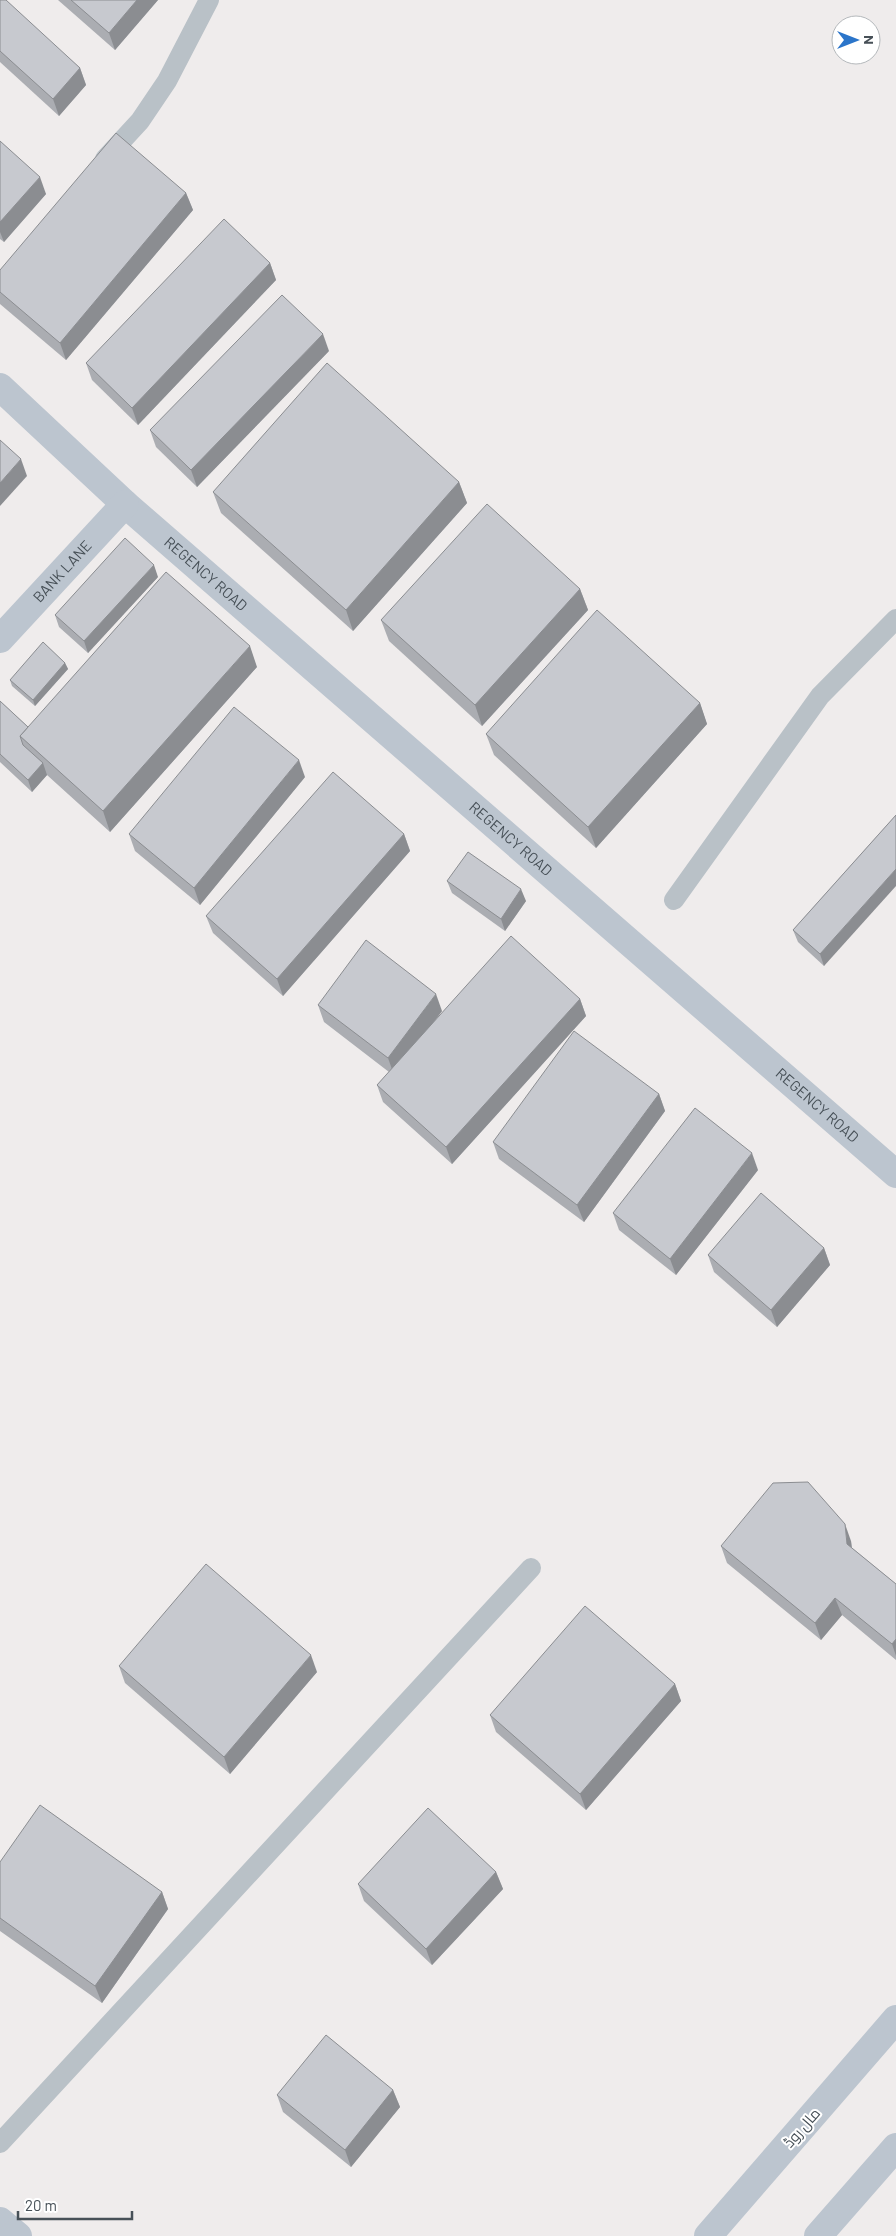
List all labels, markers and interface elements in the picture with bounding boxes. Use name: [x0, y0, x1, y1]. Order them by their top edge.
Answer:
north arrow: [831, 15, 881, 65]
text: N: [861, 35, 878, 45]
street label: REGENCY ROAD: [161, 532, 251, 614]
street label: BANK LANE: [29, 536, 95, 605]
street label: REGENCY ROAD: [466, 797, 556, 879]
street label: REGENCY ROAD: [772, 1064, 863, 1146]
street label: مال روڈ: [779, 2104, 824, 2151]
scale bar: [18, 2188, 131, 2220]
text: 20 m: [25, 2196, 57, 2214]

